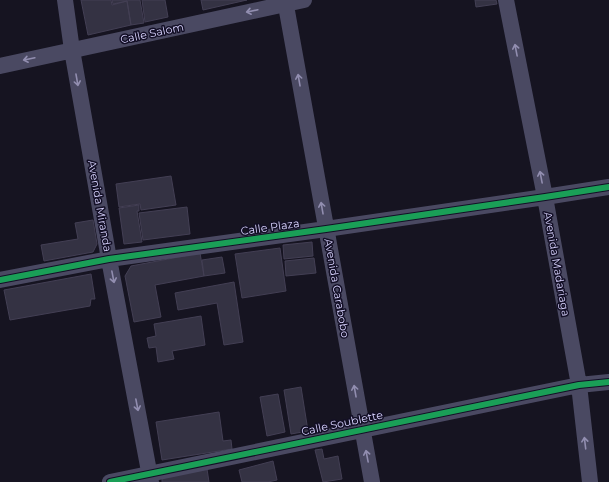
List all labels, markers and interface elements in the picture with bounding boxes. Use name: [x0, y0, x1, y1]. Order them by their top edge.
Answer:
one-way arrow: [246, 8, 259, 16]
street label: Calle Salom: [119, 19, 185, 47]
one-way arrow: [511, 43, 519, 56]
one-way arrow: [23, 56, 36, 64]
one-way arrow: [74, 73, 82, 86]
one-way arrow: [295, 74, 303, 87]
street label: Avenida Miranda: [85, 159, 115, 253]
one-way arrow: [536, 171, 544, 184]
one-way arrow: [318, 202, 326, 215]
street label: Avenida Madariaga: [541, 211, 573, 317]
street label: Calle Plaza: [240, 216, 300, 238]
street label: Avenida Carabobo: [321, 237, 353, 339]
one-way arrow: [109, 270, 117, 283]
one-way arrow: [351, 385, 359, 398]
one-way arrow: [133, 398, 141, 411]
street label: Calle Soublette: [300, 407, 384, 438]
one-way arrow: [582, 437, 589, 450]
one-way arrow: [362, 450, 370, 463]

